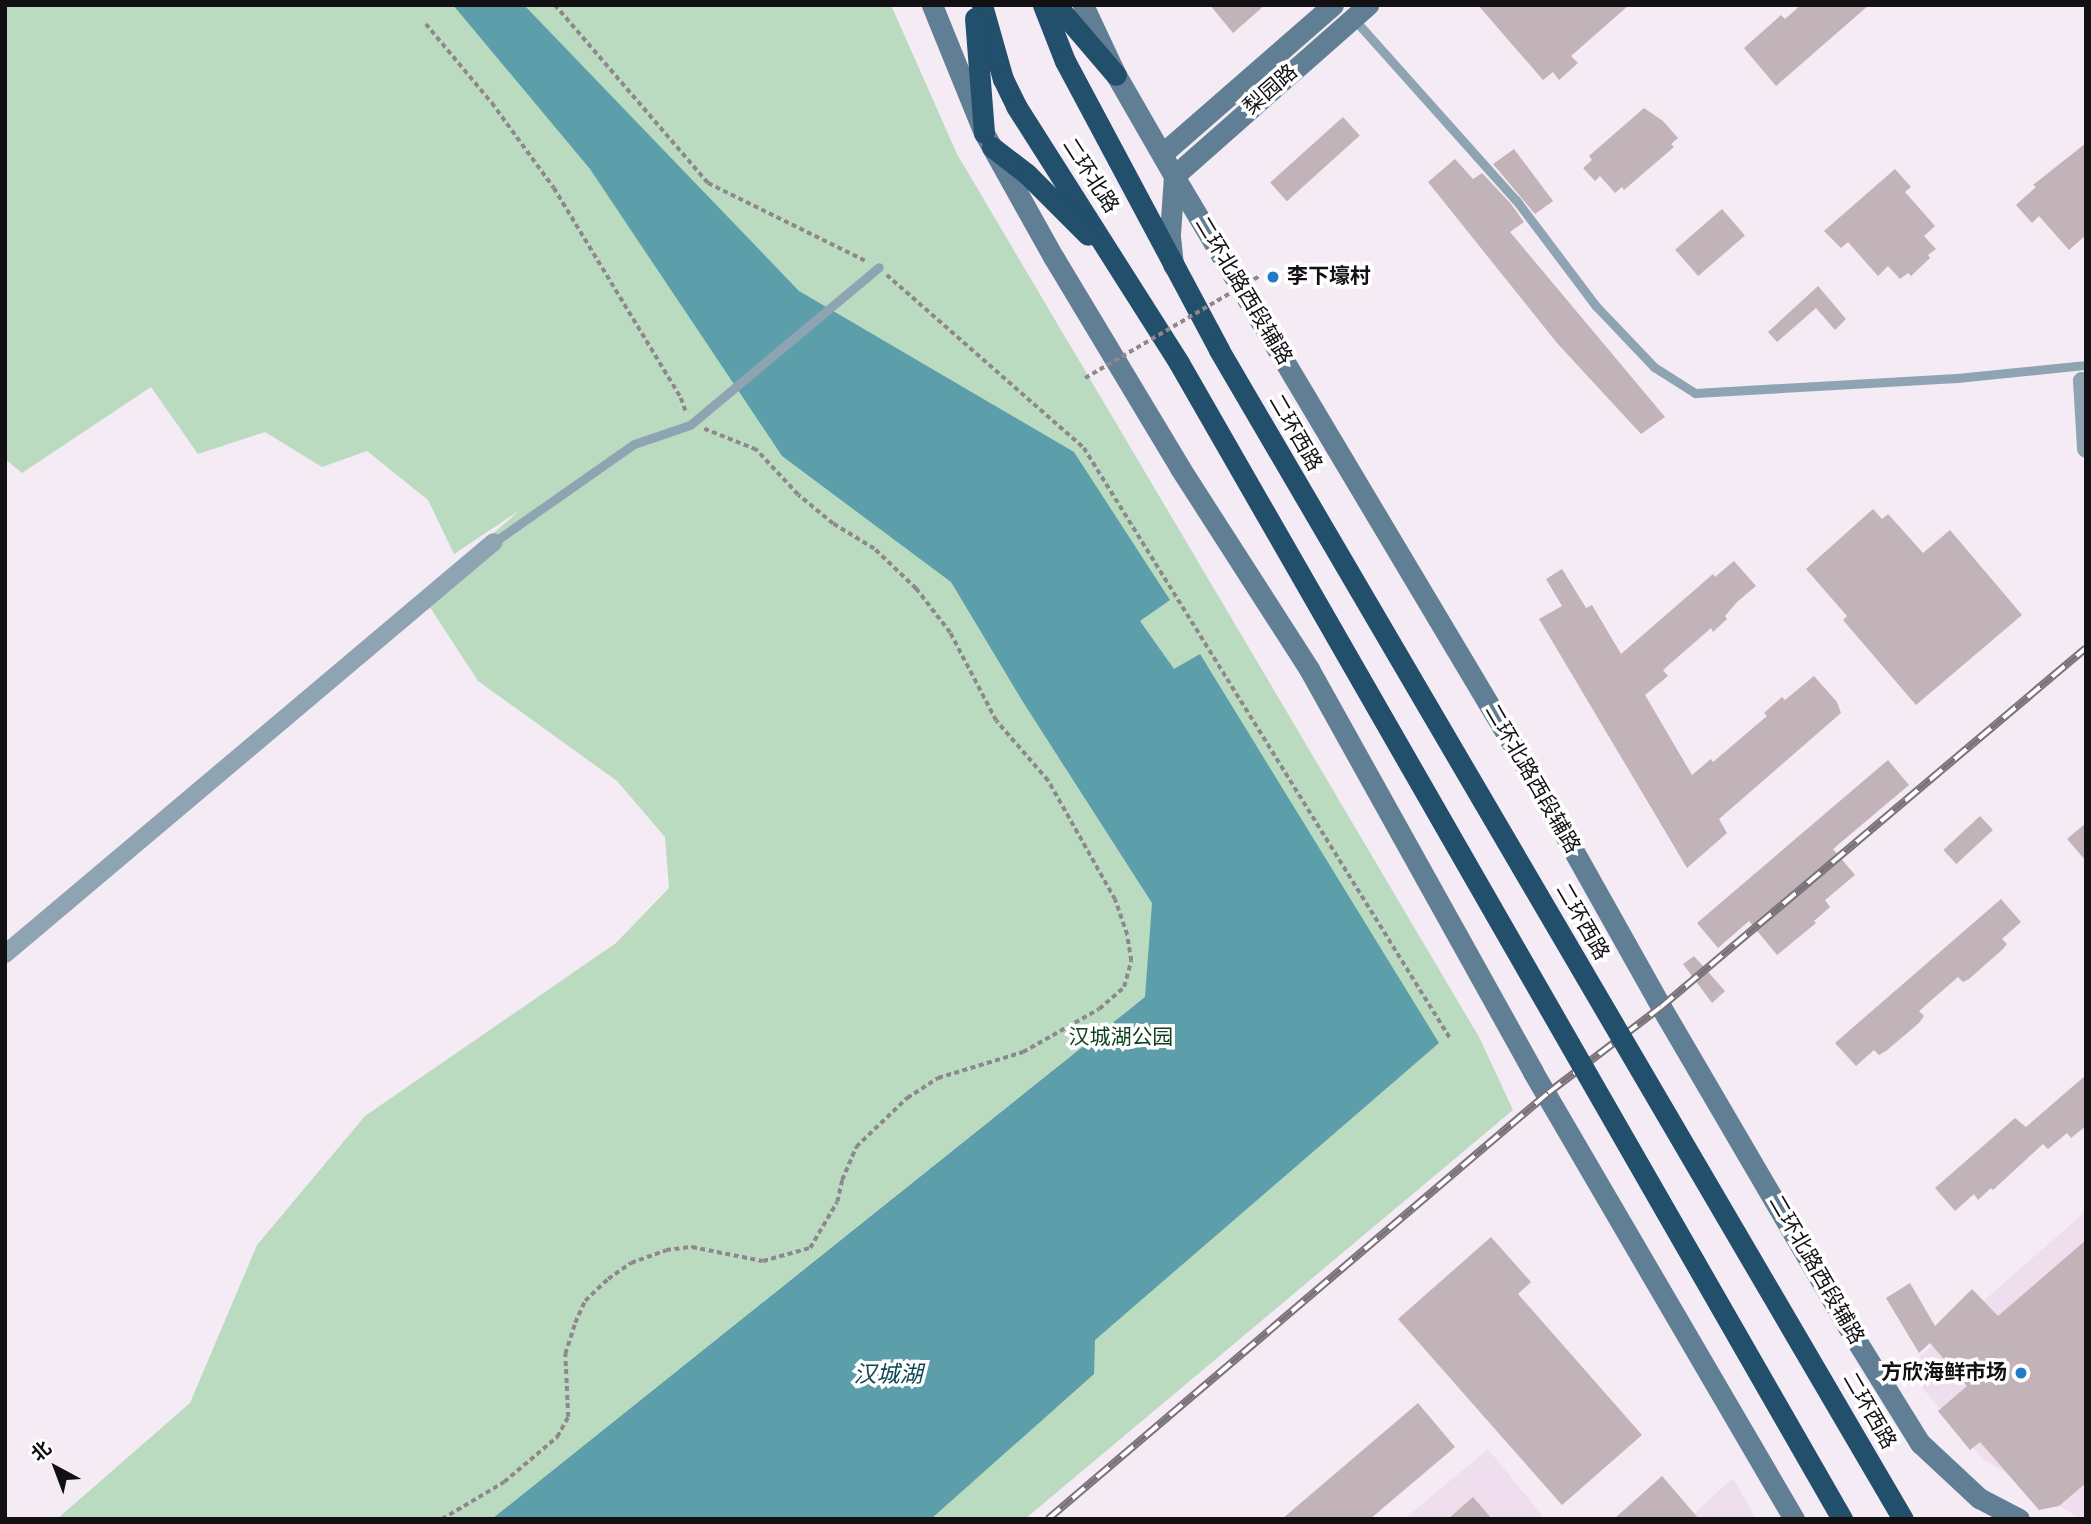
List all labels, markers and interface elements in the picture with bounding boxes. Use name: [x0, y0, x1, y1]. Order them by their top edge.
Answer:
street label: 梨园路: [1239, 60, 1303, 120]
street label: 二环北路: [1057, 134, 1123, 218]
street label: 二环北路西段辅路: [1189, 213, 1297, 369]
place label: 李下壕村: [1287, 264, 1371, 290]
marker: 李下壕村: [1265, 269, 1281, 285]
street label: 二环西路: [1263, 390, 1327, 476]
street label: 二环北路西段辅路: [1479, 700, 1585, 858]
street label: 二环西路: [1550, 879, 1614, 965]
park label: 汉城湖公园: [1069, 1025, 1173, 1051]
street label: 二环北路西段辅路: [1763, 1191, 1869, 1349]
place label: 方欣海鲜市场: [1881, 1360, 2007, 1386]
water label: 汉城湖: [854, 1362, 922, 1390]
marker: 方欣海鲜市场: [2013, 1365, 2029, 1381]
street label: 二环西路: [1837, 1368, 1901, 1454]
north arrow: [21, 1433, 91, 1503]
text: 北: [28, 1438, 55, 1465]

